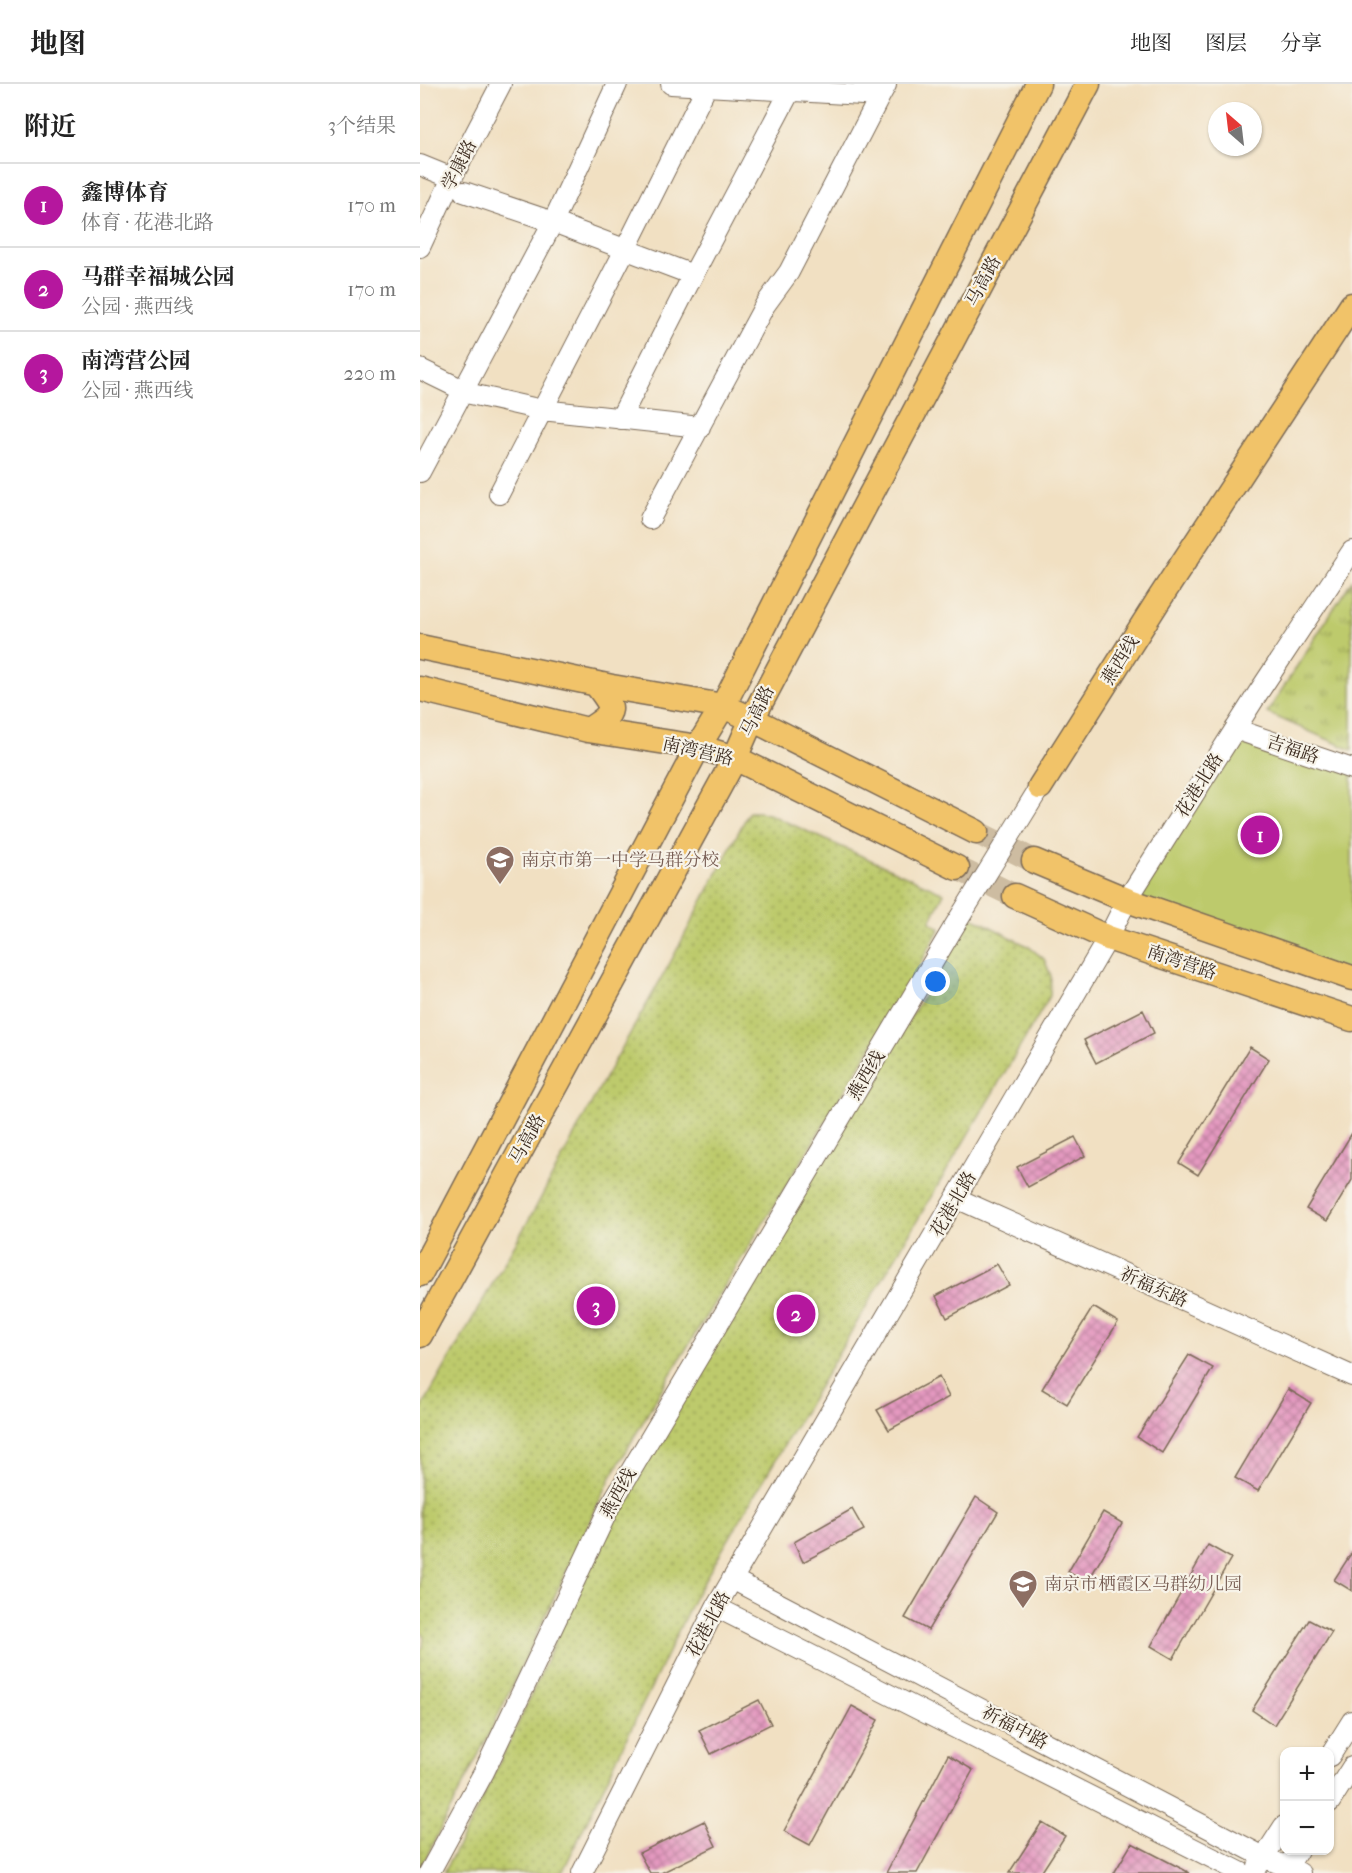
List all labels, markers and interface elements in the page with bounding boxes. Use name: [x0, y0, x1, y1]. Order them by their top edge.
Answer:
text: 地图: [30, 27, 86, 60]
text: 地图: [1130, 31, 1172, 55]
text: 图层: [1205, 31, 1247, 55]
text: 分享: [1280, 31, 1322, 55]
north arrow: [1208, 102, 1262, 156]
text: 附近: [24, 111, 76, 142]
text: 3个结果: [328, 114, 396, 137]
street label: 学康路: [438, 136, 481, 194]
text: 鑫博体育: [81, 180, 169, 206]
text: 1: [40, 194, 47, 217]
text: 170 m: [347, 194, 396, 217]
text: 体育 · 花港北路: [81, 211, 214, 234]
street label: 马高路: [961, 252, 1005, 310]
text: 马群幸福城公园: [81, 264, 235, 290]
text: 2: [38, 278, 49, 301]
text: 170 m: [347, 278, 396, 301]
text: 公园 · 燕西线: [81, 295, 194, 318]
text: 南湾营公园: [81, 348, 191, 374]
text: 3: [39, 362, 48, 385]
text: 220 m: [343, 362, 396, 385]
text: 公园 · 燕西线: [81, 379, 194, 402]
street label: 燕西线: [1097, 632, 1144, 689]
street label: 马高路: [736, 682, 779, 740]
street label: 吉福路: [1264, 731, 1322, 768]
street label: 南湾营路: [660, 733, 735, 770]
street label: 花港北路: [1171, 749, 1227, 821]
pin: 1: [1240, 812, 1280, 858]
school or university icon: 南京市第一中学马群分校: [484, 844, 516, 886]
place label: 南京市第一中学马群分校: [521, 850, 719, 871]
street label: 南湾营路: [1144, 941, 1219, 984]
your location: [921, 967, 950, 996]
street label: 燕西线: [844, 1047, 889, 1104]
street label: 马高路: [505, 1111, 550, 1168]
street label: 花港北路: [926, 1168, 981, 1241]
street label: 祈福东路: [1117, 1263, 1191, 1312]
pin: 3: [576, 1284, 615, 1328]
pin: 2: [776, 1292, 815, 1336]
street label: 燕西线: [596, 1465, 641, 1522]
school or university icon: 南京市栖霞区马群幼儿园: [1007, 1568, 1039, 1610]
place label: 南京市栖霞区马群幼儿园: [1044, 1574, 1242, 1595]
street label: 花港北路: [682, 1588, 735, 1661]
street label: 祈福中路: [978, 1701, 1051, 1754]
map controls: [1280, 1747, 1334, 1855]
button: +: [1280, 1747, 1334, 1801]
button: −: [1280, 1801, 1334, 1855]

